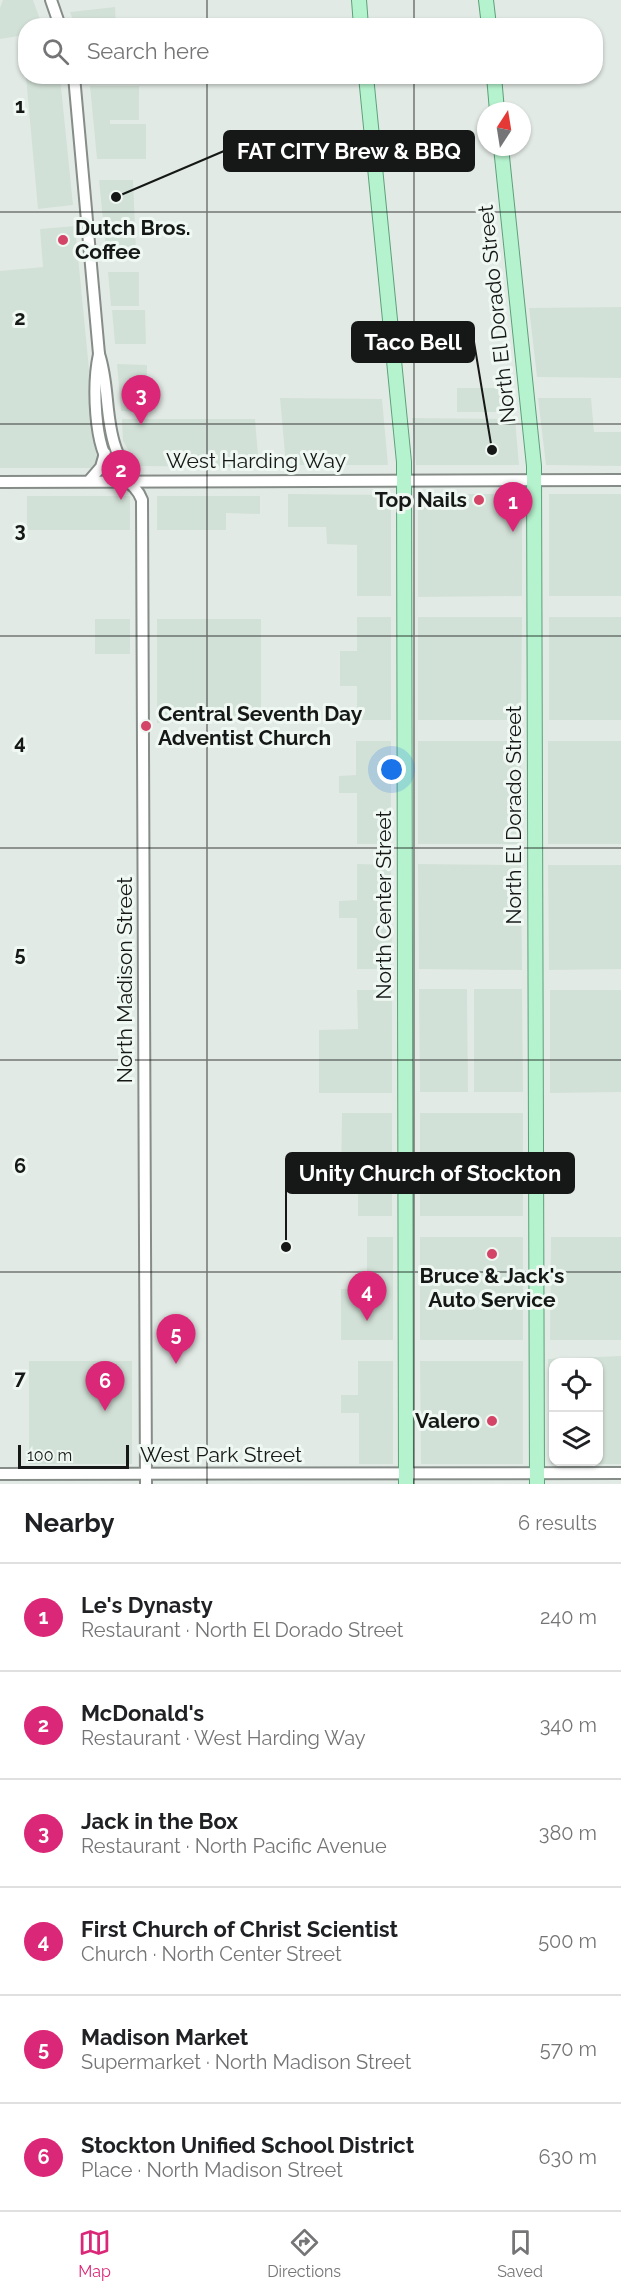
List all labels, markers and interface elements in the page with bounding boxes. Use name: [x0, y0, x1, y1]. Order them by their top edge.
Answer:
search box: [18, 18, 603, 84]
icon: search: [39, 35, 72, 68]
text: Search here: [87, 38, 209, 64]
text: 1: [15, 94, 25, 118]
north arrow: [477, 102, 531, 156]
callout: FAT CITY Brew & BBQ: [224, 131, 474, 171]
text: FAT CITY Brew & BBQ: [237, 138, 461, 164]
street label: North El Dorado Street: [473, 204, 520, 424]
place label: Dutch Bros. Coffee: [75, 215, 191, 264]
marker: Dutch Bros. Coffee: [56, 233, 70, 247]
text: 2: [14, 306, 26, 330]
callout: Taco Bell: [352, 322, 474, 362]
text: Taco Bell: [364, 329, 463, 355]
pin: 3: [122, 376, 160, 425]
street label: West Harding Way: [166, 448, 346, 473]
pin: 2: [102, 450, 140, 500]
pin: 1: [494, 482, 532, 532]
place label: Top Nails: [375, 487, 467, 512]
marker: Top Nails: [472, 493, 486, 507]
text: 3: [14, 518, 26, 542]
place label: Central Seventh Day Adventist Church: [158, 701, 363, 750]
street label: North El Dorado Street: [501, 705, 526, 925]
marker: Central Seventh Day Adventist Church: [139, 719, 153, 733]
text: 4: [14, 730, 26, 754]
your location: [377, 755, 406, 784]
street label: North Center Street: [371, 810, 396, 1000]
street label: North Madison Street: [112, 877, 137, 1083]
text: 5: [14, 942, 26, 966]
callout: Unity Church of Stockton: [286, 1153, 574, 1193]
text: 6: [14, 1154, 26, 1178]
text: Unity Church of Stockton: [299, 1160, 561, 1186]
marker: Bruce & Jack's Auto Service: [485, 1247, 499, 1261]
place label: Bruce & Jack's Auto Service: [420, 1263, 565, 1312]
pin: 4: [348, 1272, 386, 1321]
pin: 5: [156, 1314, 195, 1364]
map controls: [549, 1358, 603, 1466]
button: locate: [549, 1358, 603, 1412]
pin: 6: [86, 1362, 124, 1411]
text: 7: [14, 1366, 26, 1390]
place label: Valero: [415, 1408, 480, 1433]
button: layers: [549, 1412, 603, 1466]
marker: Valero: [485, 1414, 499, 1428]
scale bar: [18, 1442, 129, 1470]
street label: West Park Street: [140, 1442, 302, 1467]
text: 100 m: [27, 1446, 72, 1465]
text: Nearby: [24, 1508, 114, 1538]
text: 6 results: [518, 1511, 597, 1535]
text: Le's Dynasty: [81, 1592, 213, 1618]
text: 1: [39, 1605, 48, 1629]
text: 240 m: [540, 1605, 597, 1629]
text: Restaurant · North El Dorado Street: [81, 1618, 403, 1642]
text: McDonald's: [81, 1700, 204, 1726]
text: 2: [38, 1713, 49, 1737]
text: 340 m: [540, 1713, 597, 1737]
text: Restaurant · West Harding Way: [81, 1726, 366, 1750]
text: Jack in the Box: [81, 1808, 238, 1834]
text: 3: [38, 1821, 49, 1845]
text: 380 m: [539, 1821, 597, 1845]
text: Restaurant · North Pacific Avenue: [81, 1834, 387, 1858]
text: First Church of Christ Scientist: [81, 1916, 398, 1942]
text: 4: [38, 1929, 49, 1953]
text: 500 m: [538, 1929, 597, 1953]
text: Church · North Center Street: [81, 1942, 342, 1966]
text: Madison Market: [81, 2024, 248, 2050]
text: 5: [38, 2037, 49, 2061]
text: 570 m: [540, 2037, 597, 2061]
text: Supermarket · North Madison Street: [81, 2050, 411, 2074]
text: Stockton Unified School District: [81, 2132, 414, 2158]
text: 6: [37, 2145, 50, 2169]
text: 630 m: [539, 2145, 597, 2169]
text: Place · North Madison Street: [81, 2158, 343, 2182]
tab: Map: [78, 2226, 111, 2281]
tab: Directions: [267, 2226, 341, 2281]
tab: Saved: [497, 2226, 543, 2281]

